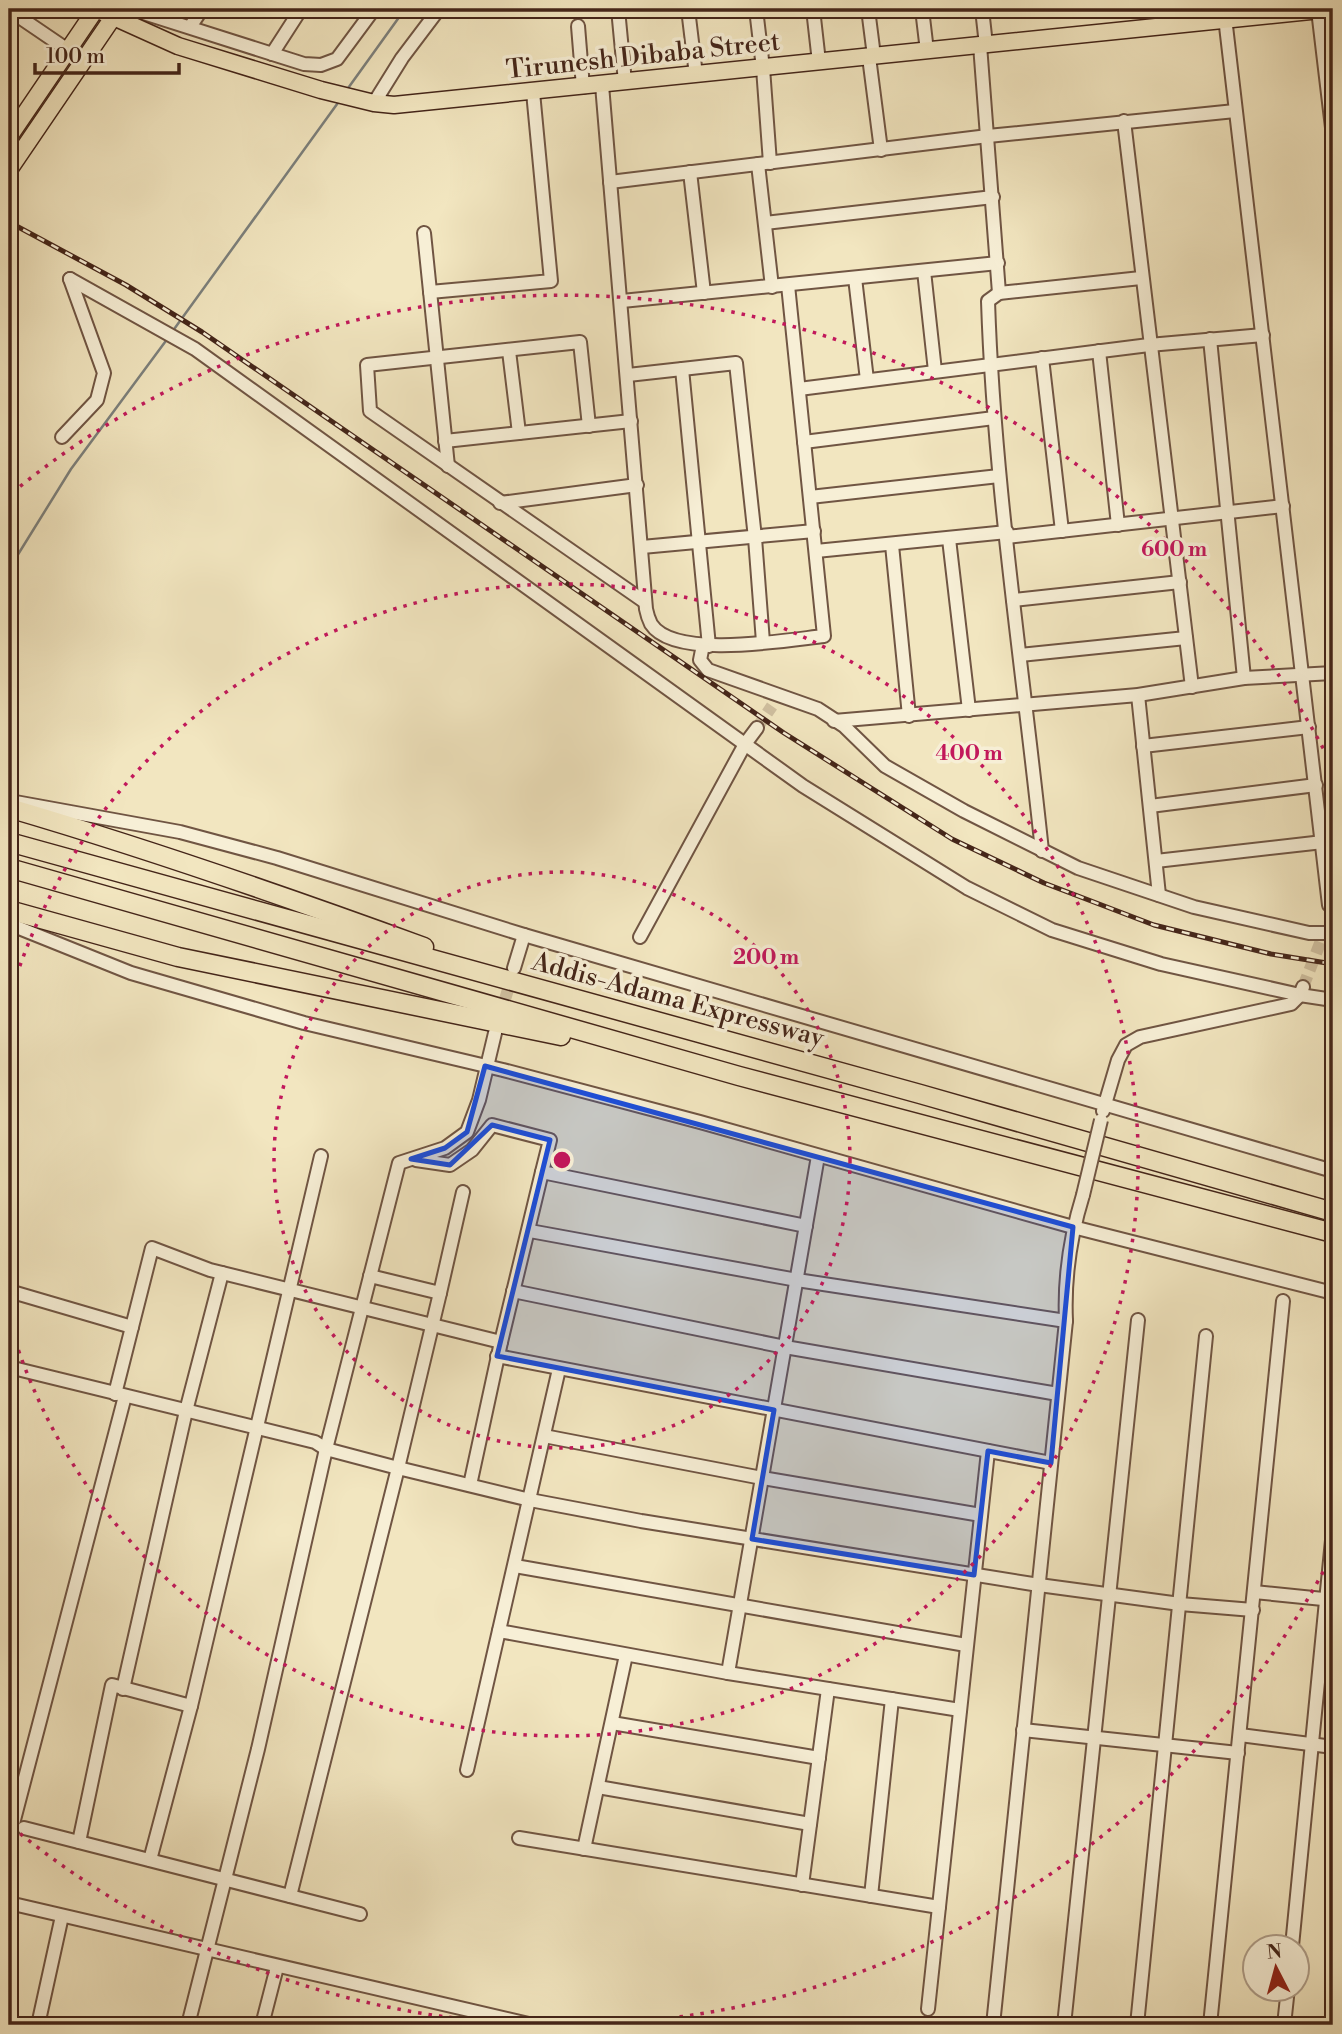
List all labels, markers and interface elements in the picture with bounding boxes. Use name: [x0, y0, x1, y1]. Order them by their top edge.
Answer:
street label: Tirunesh Dibaba Street: [505, 26, 781, 86]
scale bar: [35, 32, 178, 76]
text: 100 m: [46, 44, 105, 70]
text: 600 m: [1141, 537, 1207, 563]
text: 400 m: [935, 741, 1003, 767]
street label: Addis-Adama Expressway: [528, 945, 828, 1054]
text: 200 m: [733, 945, 799, 971]
centre of rings: [550, 1148, 574, 1172]
north arrow: [1240, 1932, 1310, 2002]
text: N: [1266, 1939, 1283, 1965]

